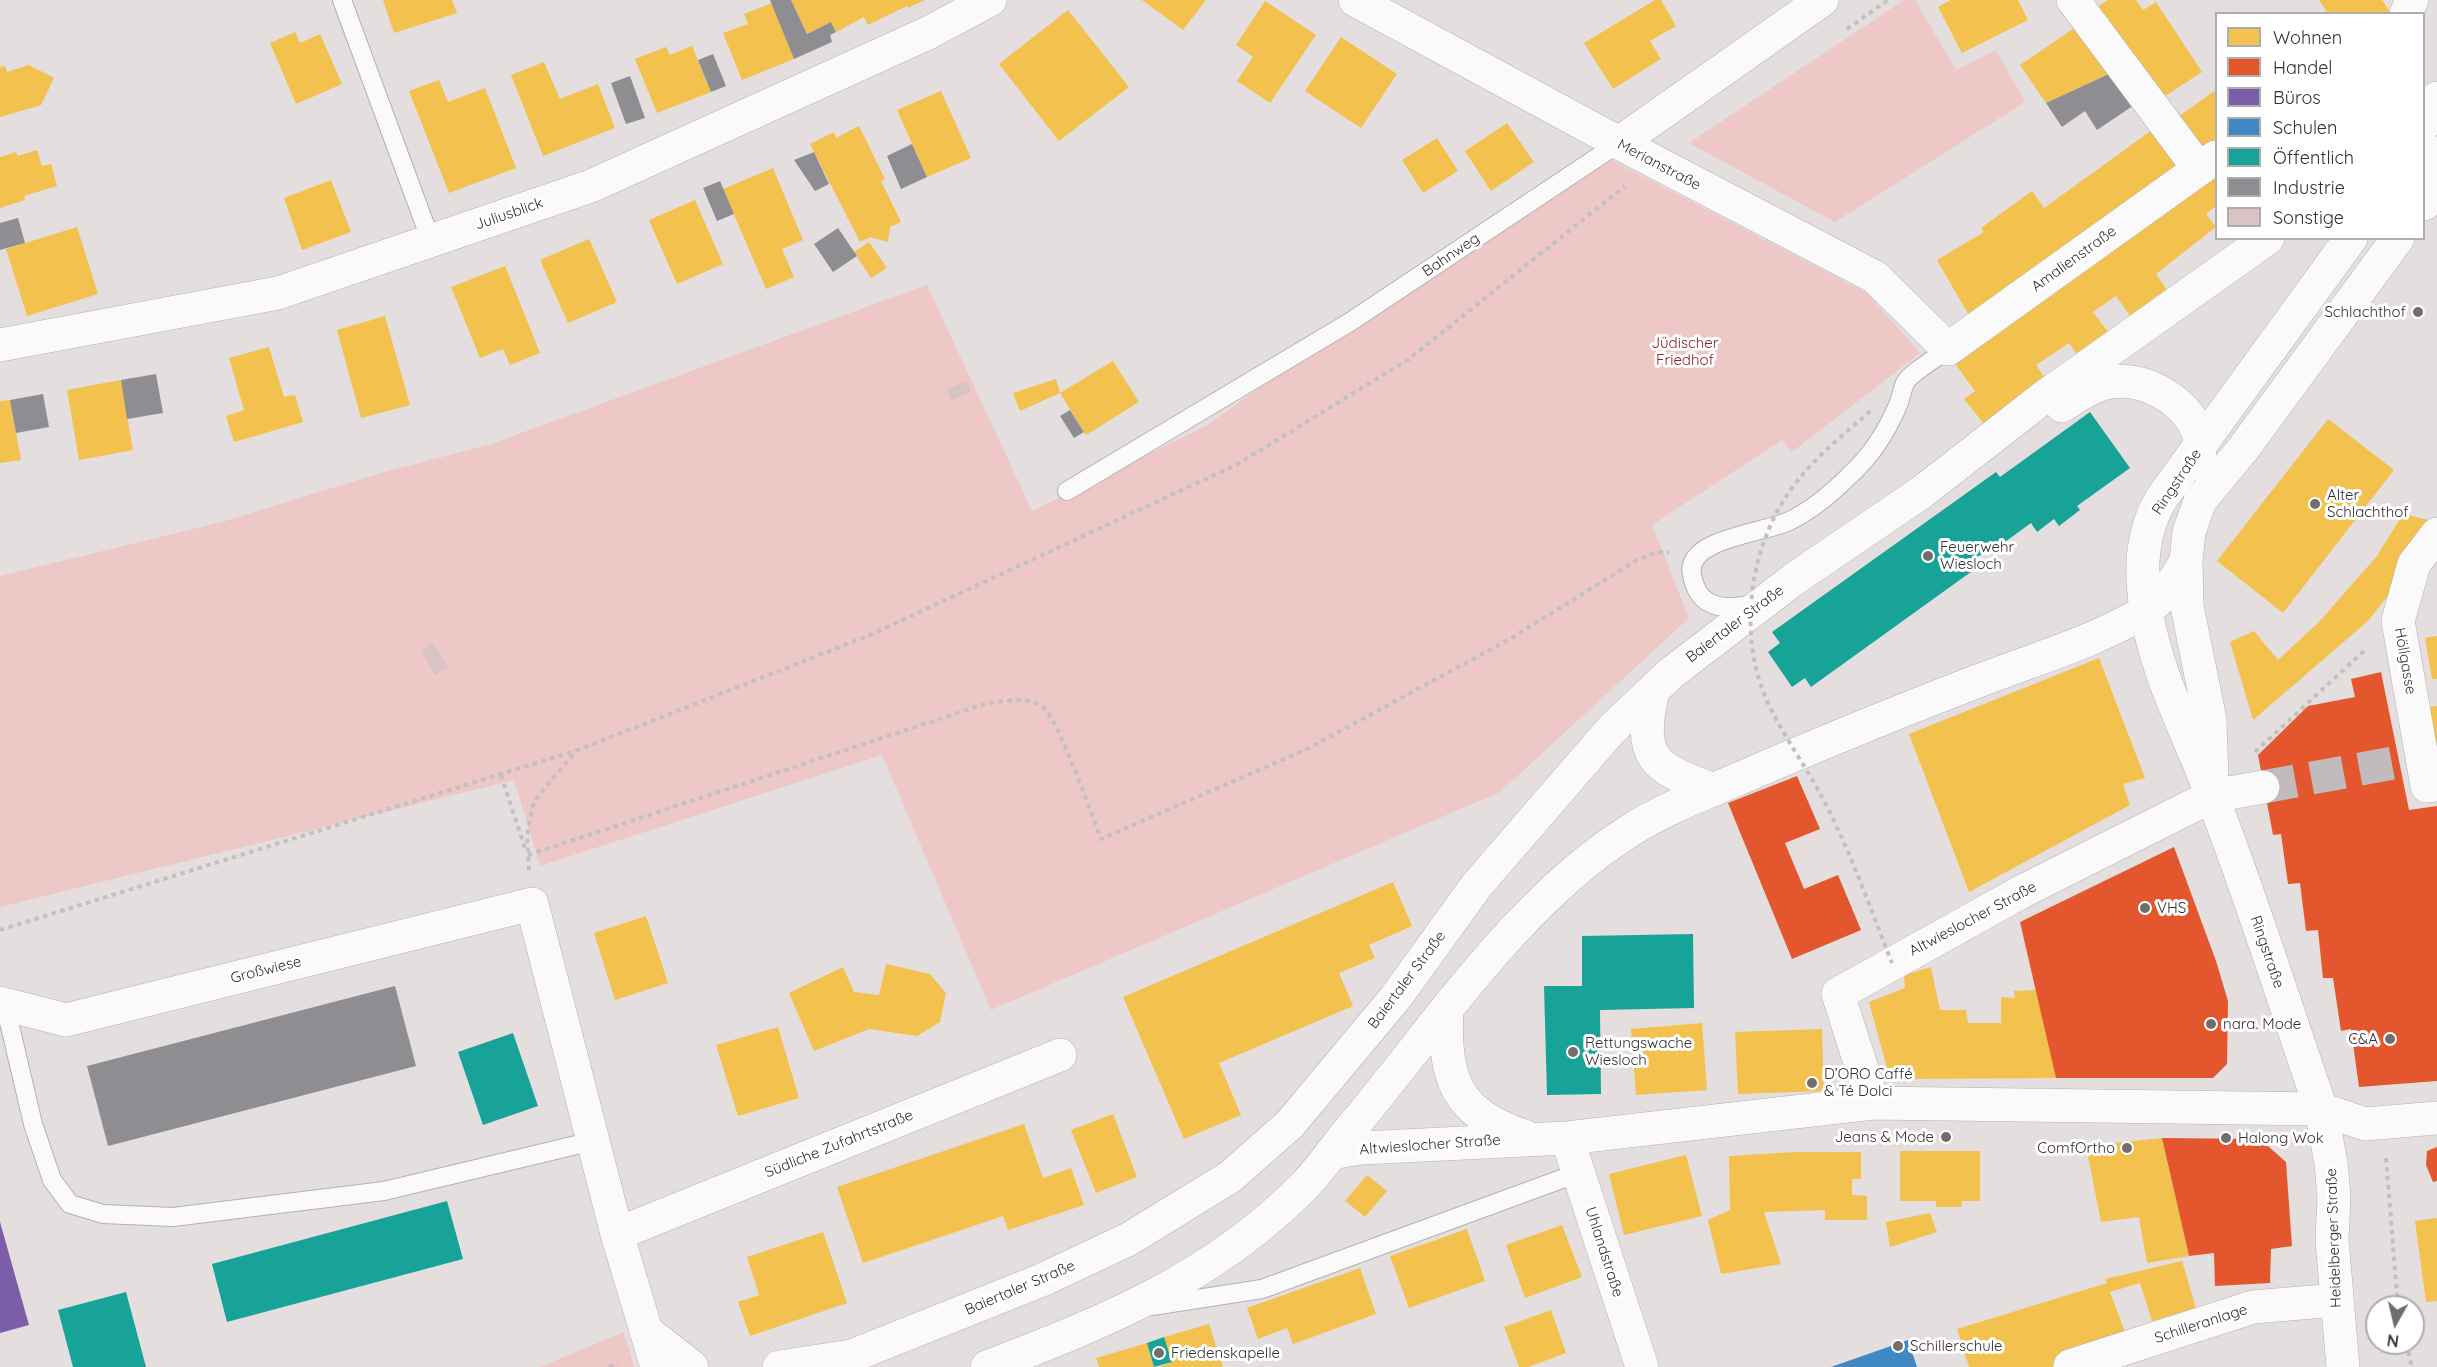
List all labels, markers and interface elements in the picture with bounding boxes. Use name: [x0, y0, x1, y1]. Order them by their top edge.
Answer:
legend: [2215, 12, 2425, 240]
text: Wohnen: [2273, 26, 2342, 49]
text: Handel: [2273, 56, 2333, 79]
text: Büros: [2273, 86, 2321, 109]
text: Schulen: [2273, 116, 2337, 139]
street label: Merianstraße: [1614, 135, 1704, 195]
text: Öffentlich: [2273, 146, 2354, 169]
text: Industrie: [2273, 176, 2345, 199]
street label: Juliusblick: [473, 194, 545, 234]
text: Sonstige: [2273, 206, 2344, 229]
street label: Amalienstraße: [2028, 222, 2120, 296]
street label: Bahnweg: [1419, 229, 1483, 281]
place label: Schlachthof: [2324, 303, 2406, 321]
marker: Schlachthof: [2411, 305, 2425, 319]
park label: Jüdischer Friedhof: [1652, 334, 1718, 369]
street label: Ringstraße: [2148, 446, 2206, 518]
place label: Alter Schlachthof: [2327, 486, 2409, 521]
marker: Alter Schlachthof: [2308, 497, 2322, 511]
place label: Feuerwehr Wiesloch: [1940, 538, 2014, 573]
marker: Feuerwehr Wiesloch: [1921, 549, 1935, 563]
street label: Baiertaler Straße: [1683, 581, 1787, 667]
street label: Höllgasse: [2390, 626, 2420, 696]
street label: Altwieslocher Straße: [1906, 878, 2040, 960]
place label: VHS: [2157, 899, 2186, 917]
marker: VHS: [2138, 901, 2152, 915]
street label: Ringstraße: [2246, 913, 2288, 991]
street label: Baiertaler Straße: [1364, 928, 1450, 1032]
street label: Großwiese: [229, 952, 303, 988]
place label: nara. Mode: [2223, 1015, 2301, 1033]
marker: nara. Mode: [2204, 1017, 2218, 1031]
place label: C&A: [2348, 1030, 2378, 1048]
marker: C&A: [2383, 1032, 2397, 1046]
place label: Rettungswache Wiesloch: [1585, 1034, 1692, 1069]
marker: Rettungswache Wiesloch: [1566, 1045, 1580, 1059]
place label: D’ORO Caffé & Té Dolci: [1824, 1065, 1913, 1100]
marker: D’ORO Caffé & Té Dolci: [1805, 1076, 1819, 1090]
street label: Südliche Zufahrtstraße: [762, 1106, 916, 1182]
place label: Jeans & Mode: [1835, 1128, 1934, 1146]
place label: Halong Wok: [2238, 1129, 2324, 1147]
marker: Jeans & Mode: [1939, 1130, 1953, 1144]
street label: Altwieslocher Straße: [1359, 1131, 1501, 1159]
marker: Halong Wok: [2219, 1131, 2233, 1145]
place label: ComfOrtho: [2037, 1139, 2115, 1157]
marker: ComfOrtho: [2120, 1141, 2134, 1155]
street label: Heidelberger Straße: [2323, 1168, 2345, 1308]
street label: Uhlandstraße: [1581, 1205, 1627, 1299]
street label: Baiertaler Straße: [962, 1257, 1078, 1319]
north arrow: [2365, 1295, 2425, 1355]
street label: Schilleranlage: [2152, 1301, 2250, 1347]
text: N: [2386, 1330, 2400, 1352]
place label: Schillerschule: [1910, 1337, 2003, 1355]
marker: Schillerschule: [1891, 1339, 1905, 1353]
place label: Friedenskapelle: [1171, 1344, 1280, 1362]
marker: Friedenskapelle: [1152, 1346, 1166, 1360]

